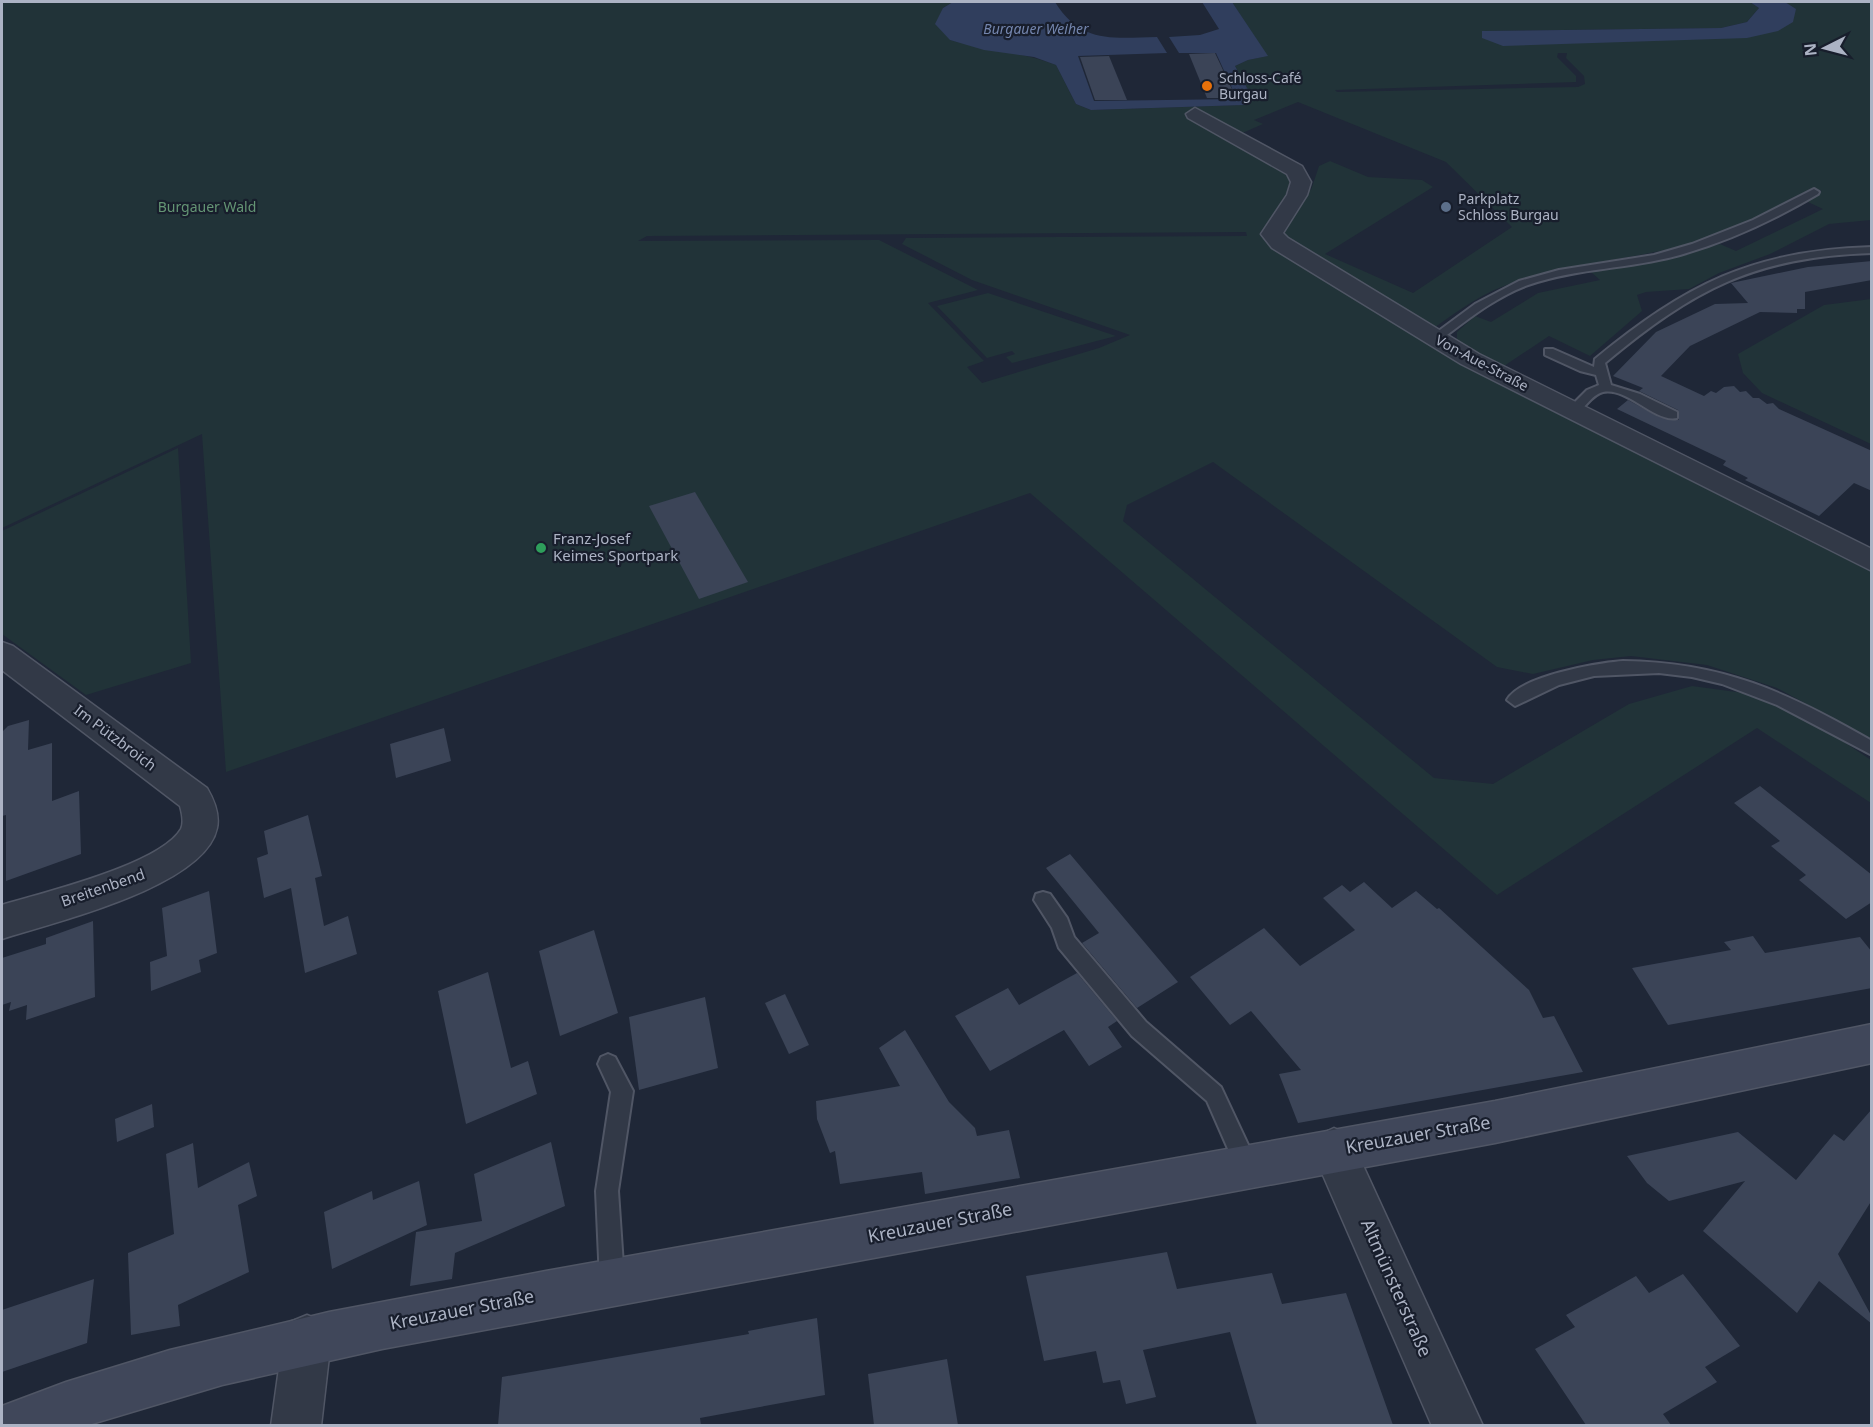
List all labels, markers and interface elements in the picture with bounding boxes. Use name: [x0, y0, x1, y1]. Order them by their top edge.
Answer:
north arrow: [1795, 18, 1855, 78]
water label: Burgauer Weiher: [983, 19, 1089, 38]
text: N: [1798, 42, 1822, 57]
place label: Schloss-Café Burgau: [1219, 68, 1302, 103]
marker: Schloss-Café Burgau: [1200, 79, 1214, 93]
place label: Parkplatz Schloss Burgau: [1458, 189, 1559, 224]
park label: Burgauer Wald: [158, 197, 256, 216]
marker: Parkplatz Schloss Burgau: [1439, 200, 1453, 214]
street label: Von-Aue-Straße: [1432, 330, 1532, 395]
place label: Franz-Josef Keimes Sportpark: [553, 528, 678, 565]
marker: Franz-Josef Keimes Sportpark: [534, 541, 548, 555]
street label: Im Pützbroich: [70, 700, 161, 775]
street label: Breitenbend: [58, 863, 147, 911]
street label: Kreuzauer Straße: [1344, 1109, 1492, 1159]
street label: Kreuzauer Straße: [866, 1196, 1014, 1248]
street label: Altmünsterstraße: [1356, 1215, 1438, 1360]
street label: Kreuzauer Straße: [388, 1283, 536, 1335]

